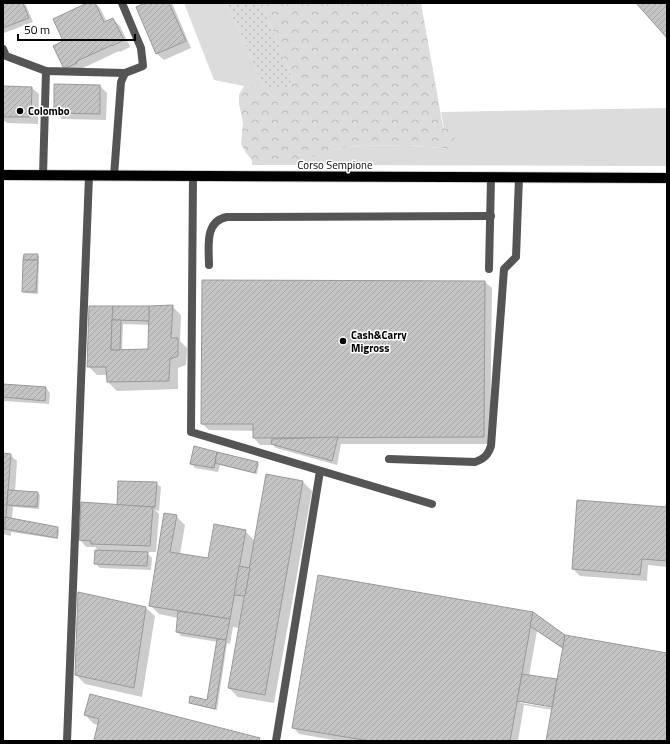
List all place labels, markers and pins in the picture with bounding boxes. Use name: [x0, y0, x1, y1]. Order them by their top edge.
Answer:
place label: Colombo: [28, 103, 70, 119]
marker: Colombo: [15, 106, 25, 116]
place label: Cash&Carry Migross: [351, 327, 407, 356]
marker: Cash&Carry Migross: [338, 336, 348, 346]

